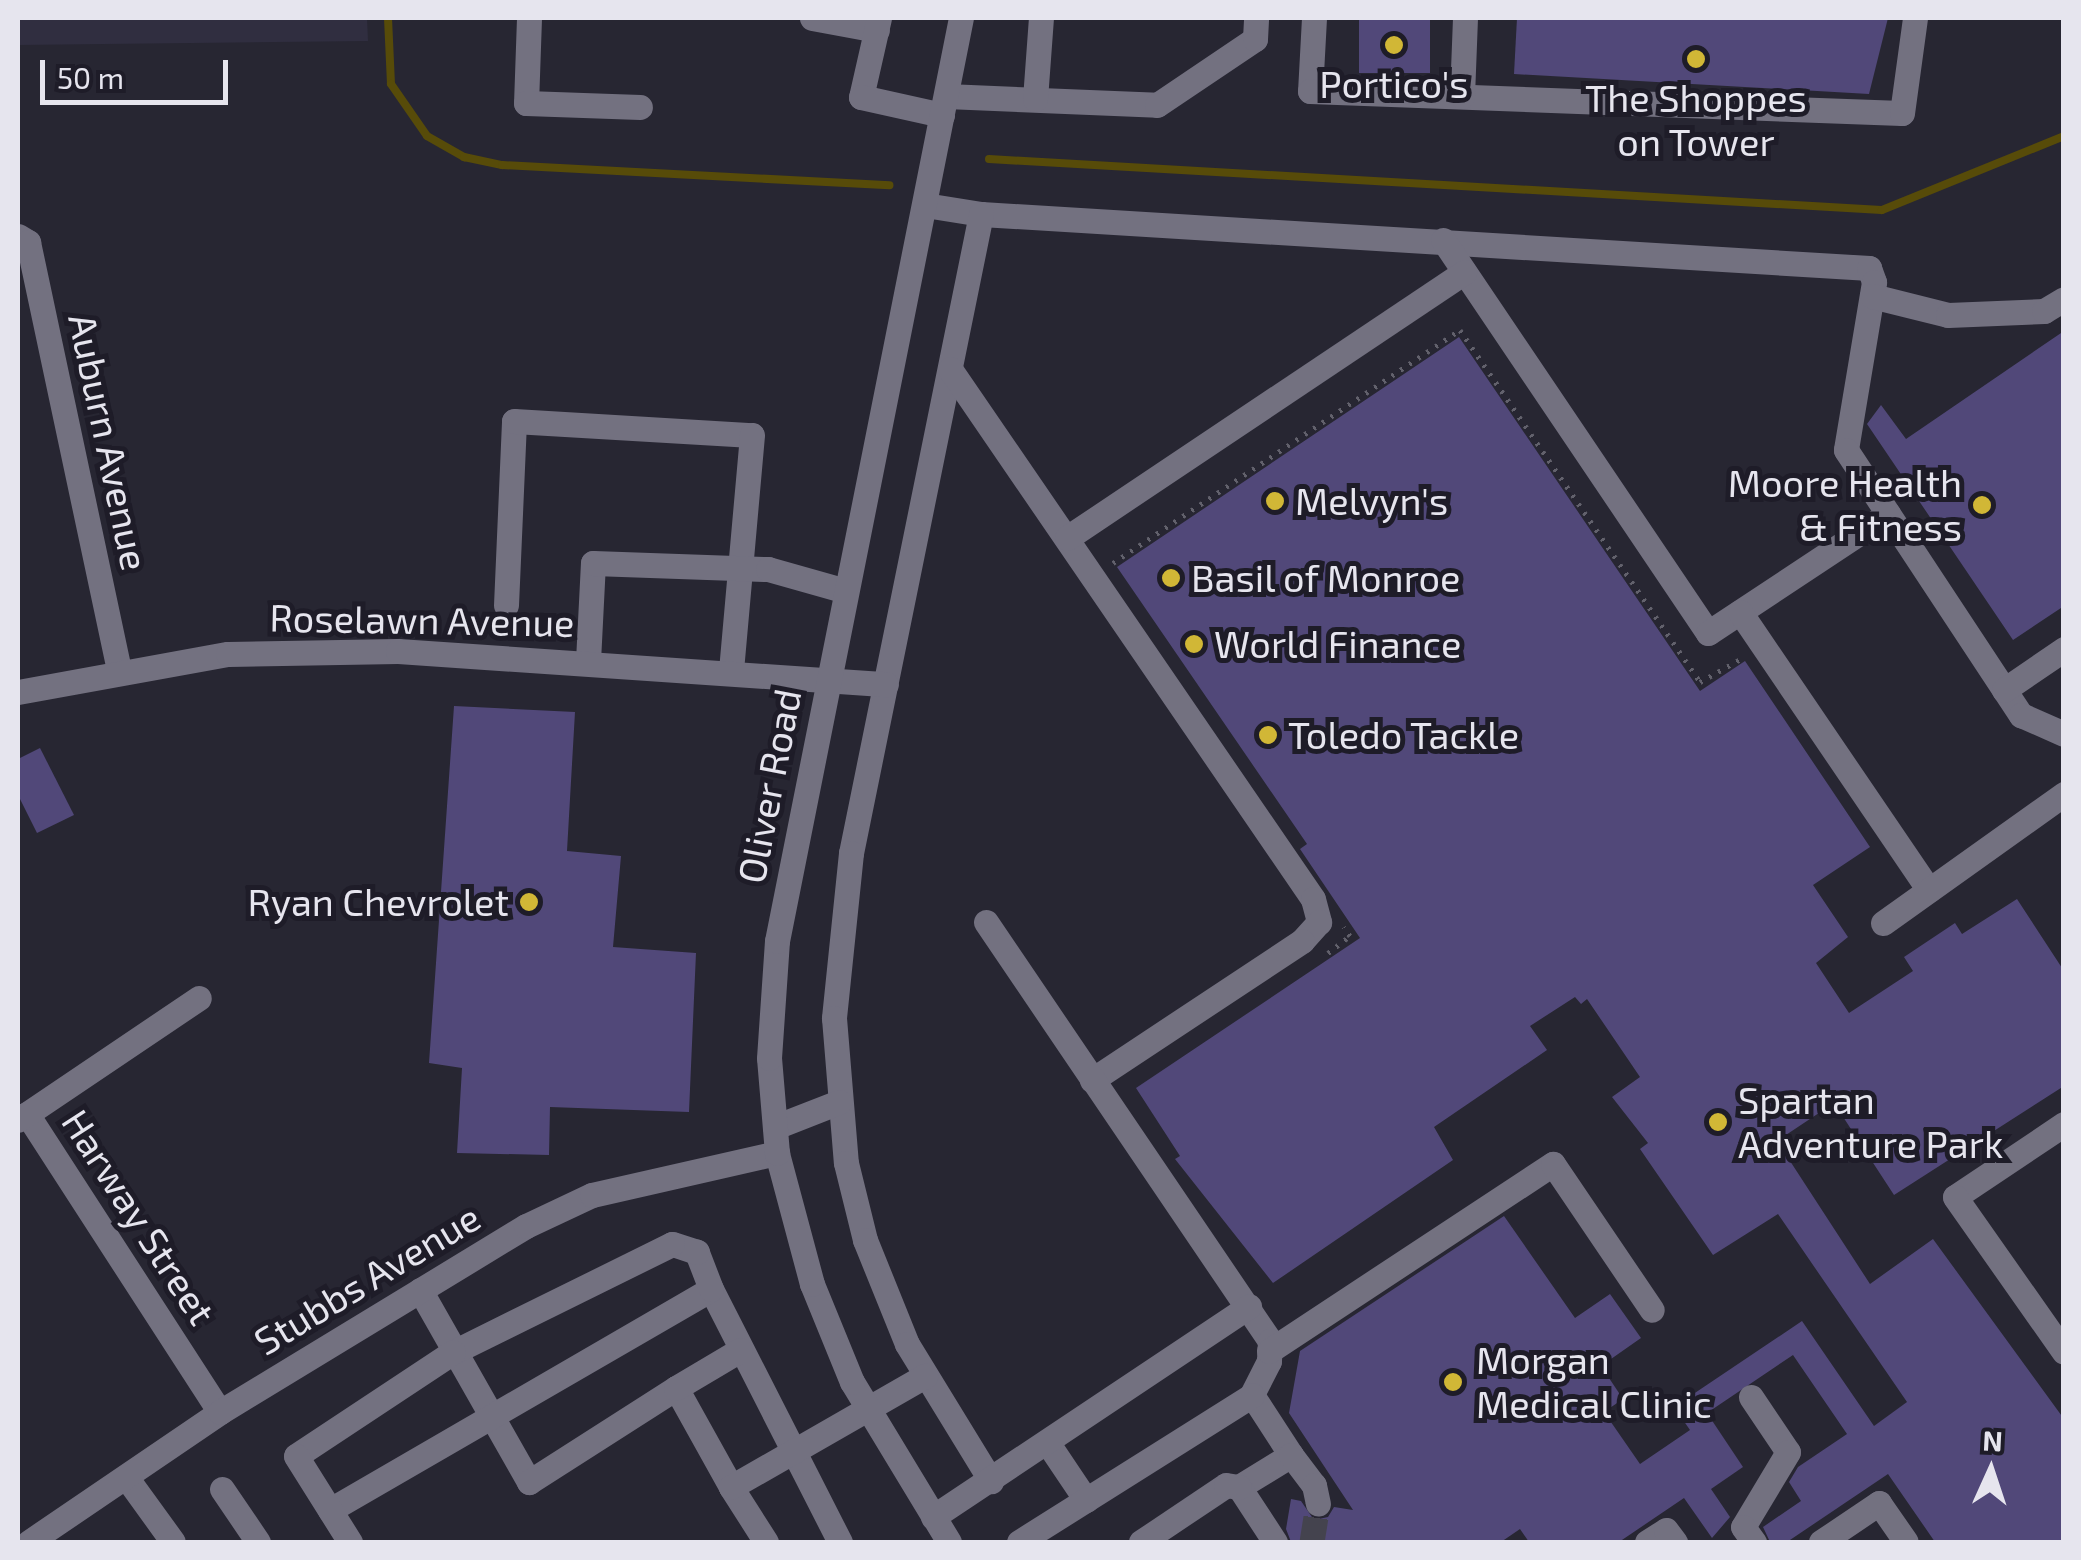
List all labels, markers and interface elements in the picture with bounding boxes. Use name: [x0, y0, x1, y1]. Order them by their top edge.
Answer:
marker: Portico's: [1383, 34, 1405, 56]
scale bar: [45, 40, 232, 102]
marker: The Shoppes on Tower: [1685, 48, 1707, 70]
text: 50 m: [57, 59, 124, 95]
place label: Portico's: [1319, 61, 1469, 107]
place label: The Shoppes on Tower: [1585, 75, 1807, 164]
street label: Auburn Avenue: [59, 309, 159, 575]
place label: Moore Health & Fitness: [1728, 460, 1962, 550]
place label: Melvyn's: [1295, 478, 1448, 524]
marker: Melvyn's: [1264, 490, 1286, 512]
marker: Moore Health & Fitness: [1971, 494, 1993, 516]
place label: Basil of Monroe: [1191, 555, 1462, 601]
marker: Basil of Monroe: [1160, 567, 1182, 589]
street label: Roselawn Avenue: [269, 595, 575, 645]
place label: World Finance: [1214, 621, 1461, 667]
marker: World Finance: [1183, 633, 1205, 655]
street label: Oliver Road: [728, 685, 810, 887]
place label: Toledo Tackle: [1288, 712, 1520, 758]
marker: Toledo Tackle: [1257, 724, 1279, 746]
place label: Ryan Chevrolet: [248, 879, 509, 925]
marker: Ryan Chevrolet: [518, 891, 540, 913]
place label: Spartan Adventure Park: [1738, 1077, 2003, 1166]
street label: Harway Street: [52, 1101, 226, 1333]
marker: Spartan Adventure Park: [1707, 1111, 1729, 1133]
street label: Stubbs Avenue: [246, 1194, 488, 1364]
place label: Morgan Medical Clinic: [1476, 1337, 1713, 1426]
marker: Morgan Medical Clinic: [1440, 1369, 1466, 1395]
north arrow: [1941, 1420, 2041, 1520]
text: N: [1982, 1423, 2004, 1458]

